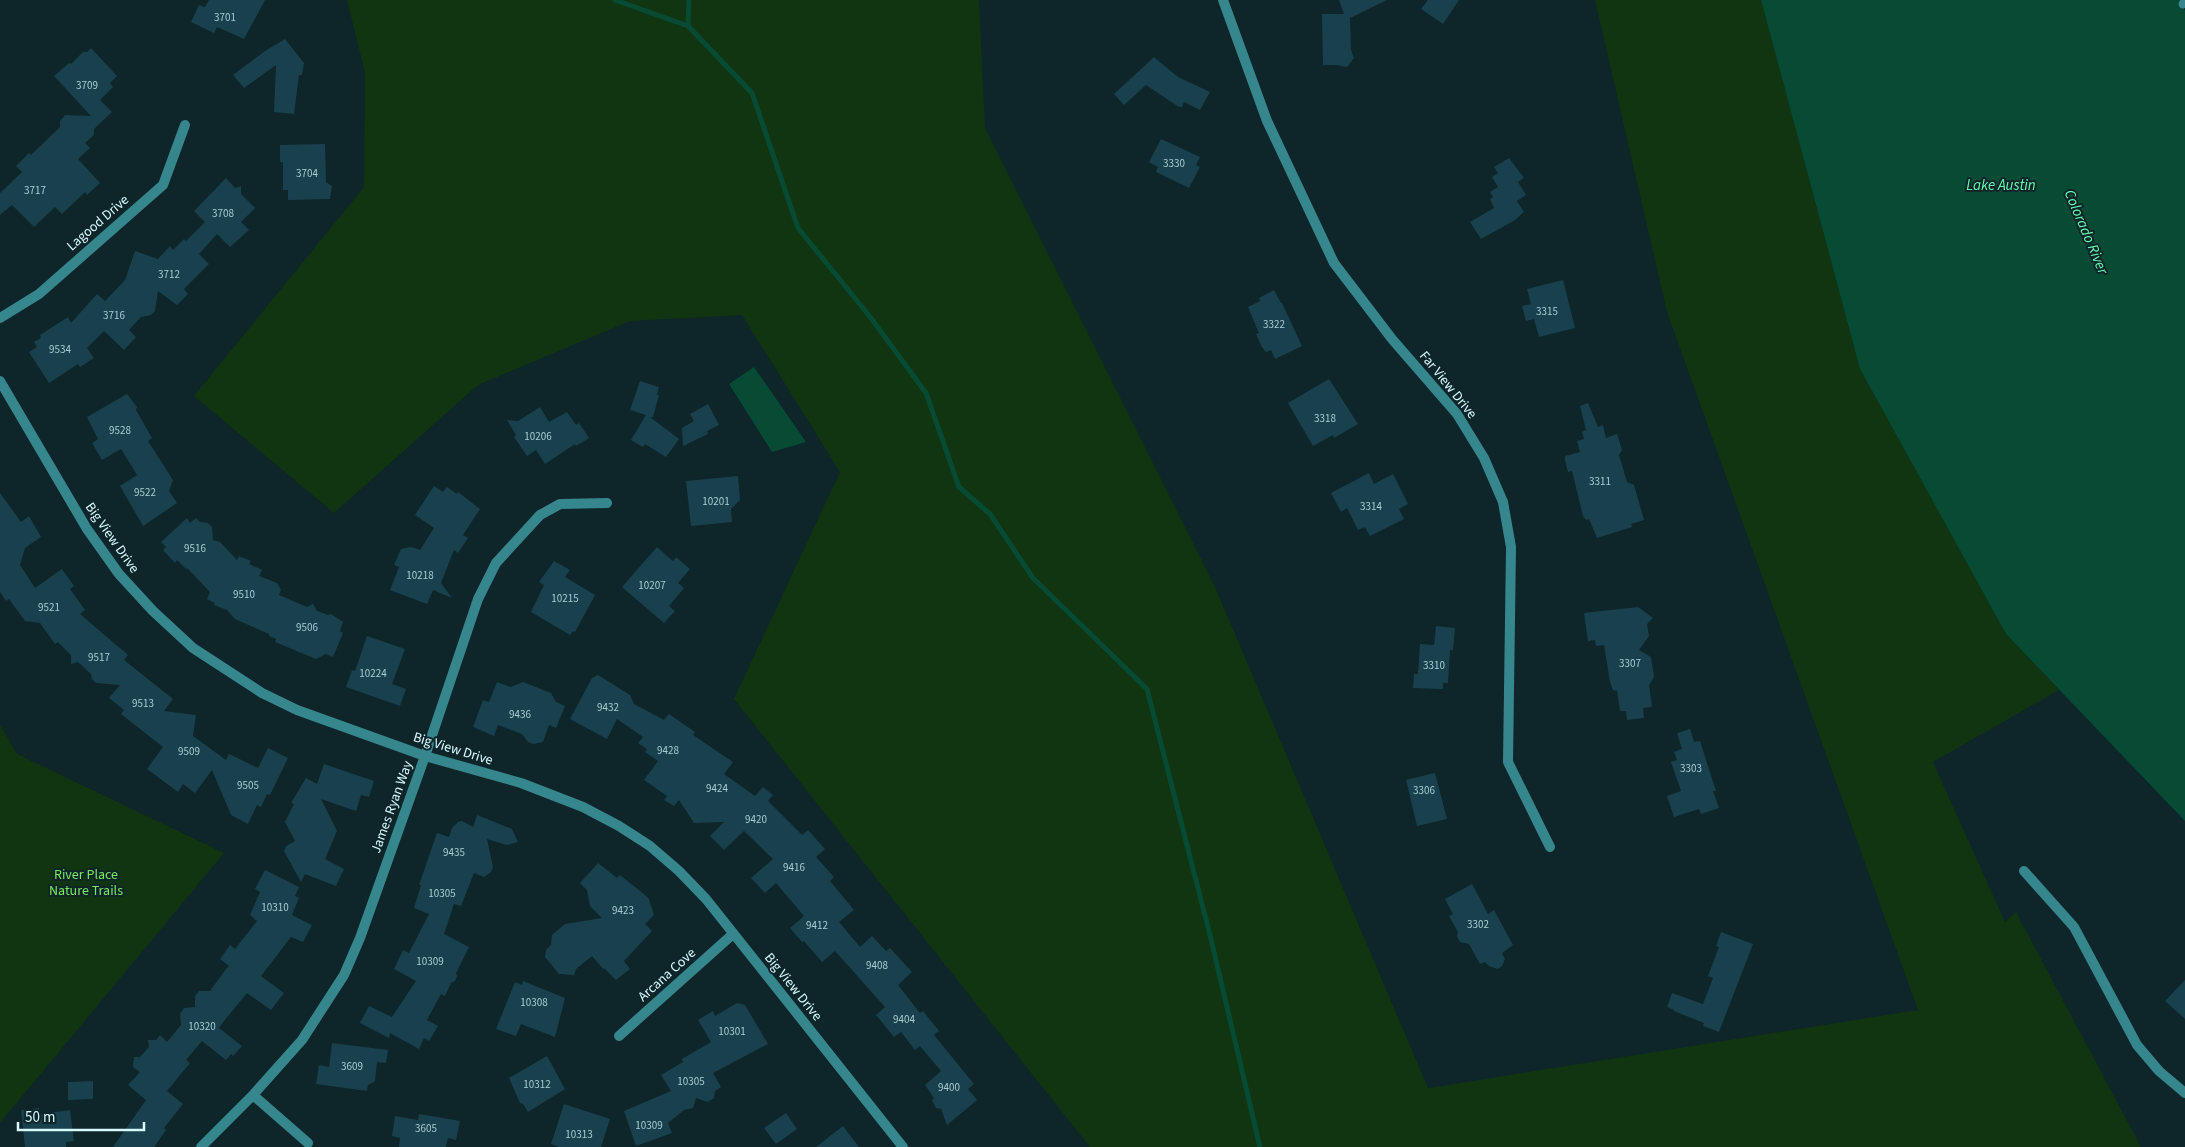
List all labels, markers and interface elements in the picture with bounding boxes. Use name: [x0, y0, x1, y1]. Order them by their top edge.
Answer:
house number: 3701: [214, 10, 236, 25]
house number: 3709: [76, 78, 98, 93]
house number: 3330: [1163, 156, 1185, 171]
house number: 3704: [296, 166, 318, 181]
water label: Lake Austin: [1966, 175, 2036, 196]
house number: 3717: [24, 183, 46, 198]
water label: Colorado River: [2059, 186, 2114, 278]
street label: Lagood Drive: [62, 190, 134, 256]
house number: 3708: [212, 206, 234, 221]
house number: 3712: [158, 267, 180, 282]
house number: 3315: [1536, 304, 1558, 319]
house number: 3716: [103, 308, 125, 323]
house number: 3322: [1263, 317, 1285, 332]
house number: 9534: [49, 342, 71, 357]
street label: Far View Drive: [1414, 347, 1482, 423]
house number: 3318: [1314, 411, 1336, 426]
house number: 9528: [109, 423, 131, 438]
house number: 10206: [524, 429, 552, 444]
house number: 3311: [1589, 474, 1611, 489]
house number: 9522: [134, 485, 156, 500]
house number: 10201: [702, 494, 730, 509]
street label: Big View Drive: [80, 499, 144, 578]
house number: 3314: [1360, 499, 1382, 514]
house number: 9516: [184, 541, 206, 556]
house number: 10218: [406, 568, 434, 583]
house number: 10207: [638, 578, 666, 593]
house number: 9510: [233, 587, 255, 602]
house number: 10215: [551, 591, 579, 606]
house number: 9521: [38, 600, 60, 615]
house number: 9506: [296, 620, 318, 635]
house number: 9517: [88, 650, 110, 665]
house number: 3307: [1619, 656, 1641, 671]
house number: 3310: [1423, 658, 1445, 673]
house number: 10224: [359, 666, 387, 681]
house number: 9513: [132, 696, 154, 711]
house number: 9432: [597, 700, 619, 715]
house number: 9436: [509, 707, 531, 722]
street label: Big View Drive: [411, 727, 495, 771]
house number: 9428: [657, 743, 679, 758]
house number: 9509: [178, 744, 200, 759]
street label: James Ryan Way: [366, 758, 418, 856]
house number: 3303: [1680, 761, 1702, 776]
house number: 9505: [237, 778, 259, 793]
house number: 9424: [706, 781, 728, 796]
house number: 3306: [1413, 783, 1435, 798]
house number: 9420: [745, 812, 767, 827]
house number: 9435: [443, 845, 465, 860]
house number: 9416: [783, 860, 805, 875]
park label: River Place Nature Trails: [49, 865, 123, 901]
house number: 10305: [428, 886, 456, 901]
house number: 10310: [261, 900, 289, 915]
house number: 9423: [612, 903, 634, 918]
house number: 3302: [1467, 917, 1489, 932]
house number: 9412: [806, 918, 828, 933]
street label: Arcana Cove: [634, 943, 701, 1007]
street label: Big View Drive: [759, 949, 827, 1025]
house number: 10309: [416, 954, 444, 969]
house number: 9408: [866, 958, 888, 973]
house number: 10308: [520, 995, 548, 1010]
house number: 9404: [893, 1012, 915, 1027]
house number: 10320: [188, 1019, 216, 1034]
house number: 10301: [718, 1024, 746, 1039]
house number: 3609: [341, 1059, 363, 1074]
house number: 10305: [677, 1074, 705, 1089]
house number: 10312: [523, 1077, 551, 1092]
house number: 9400: [938, 1080, 960, 1095]
scale bar: [18, 1100, 144, 1132]
text: 50 m: [25, 1107, 55, 1128]
house number: 10309: [635, 1118, 663, 1133]
house number: 3605: [415, 1121, 437, 1136]
house number: 10313: [565, 1127, 593, 1142]

